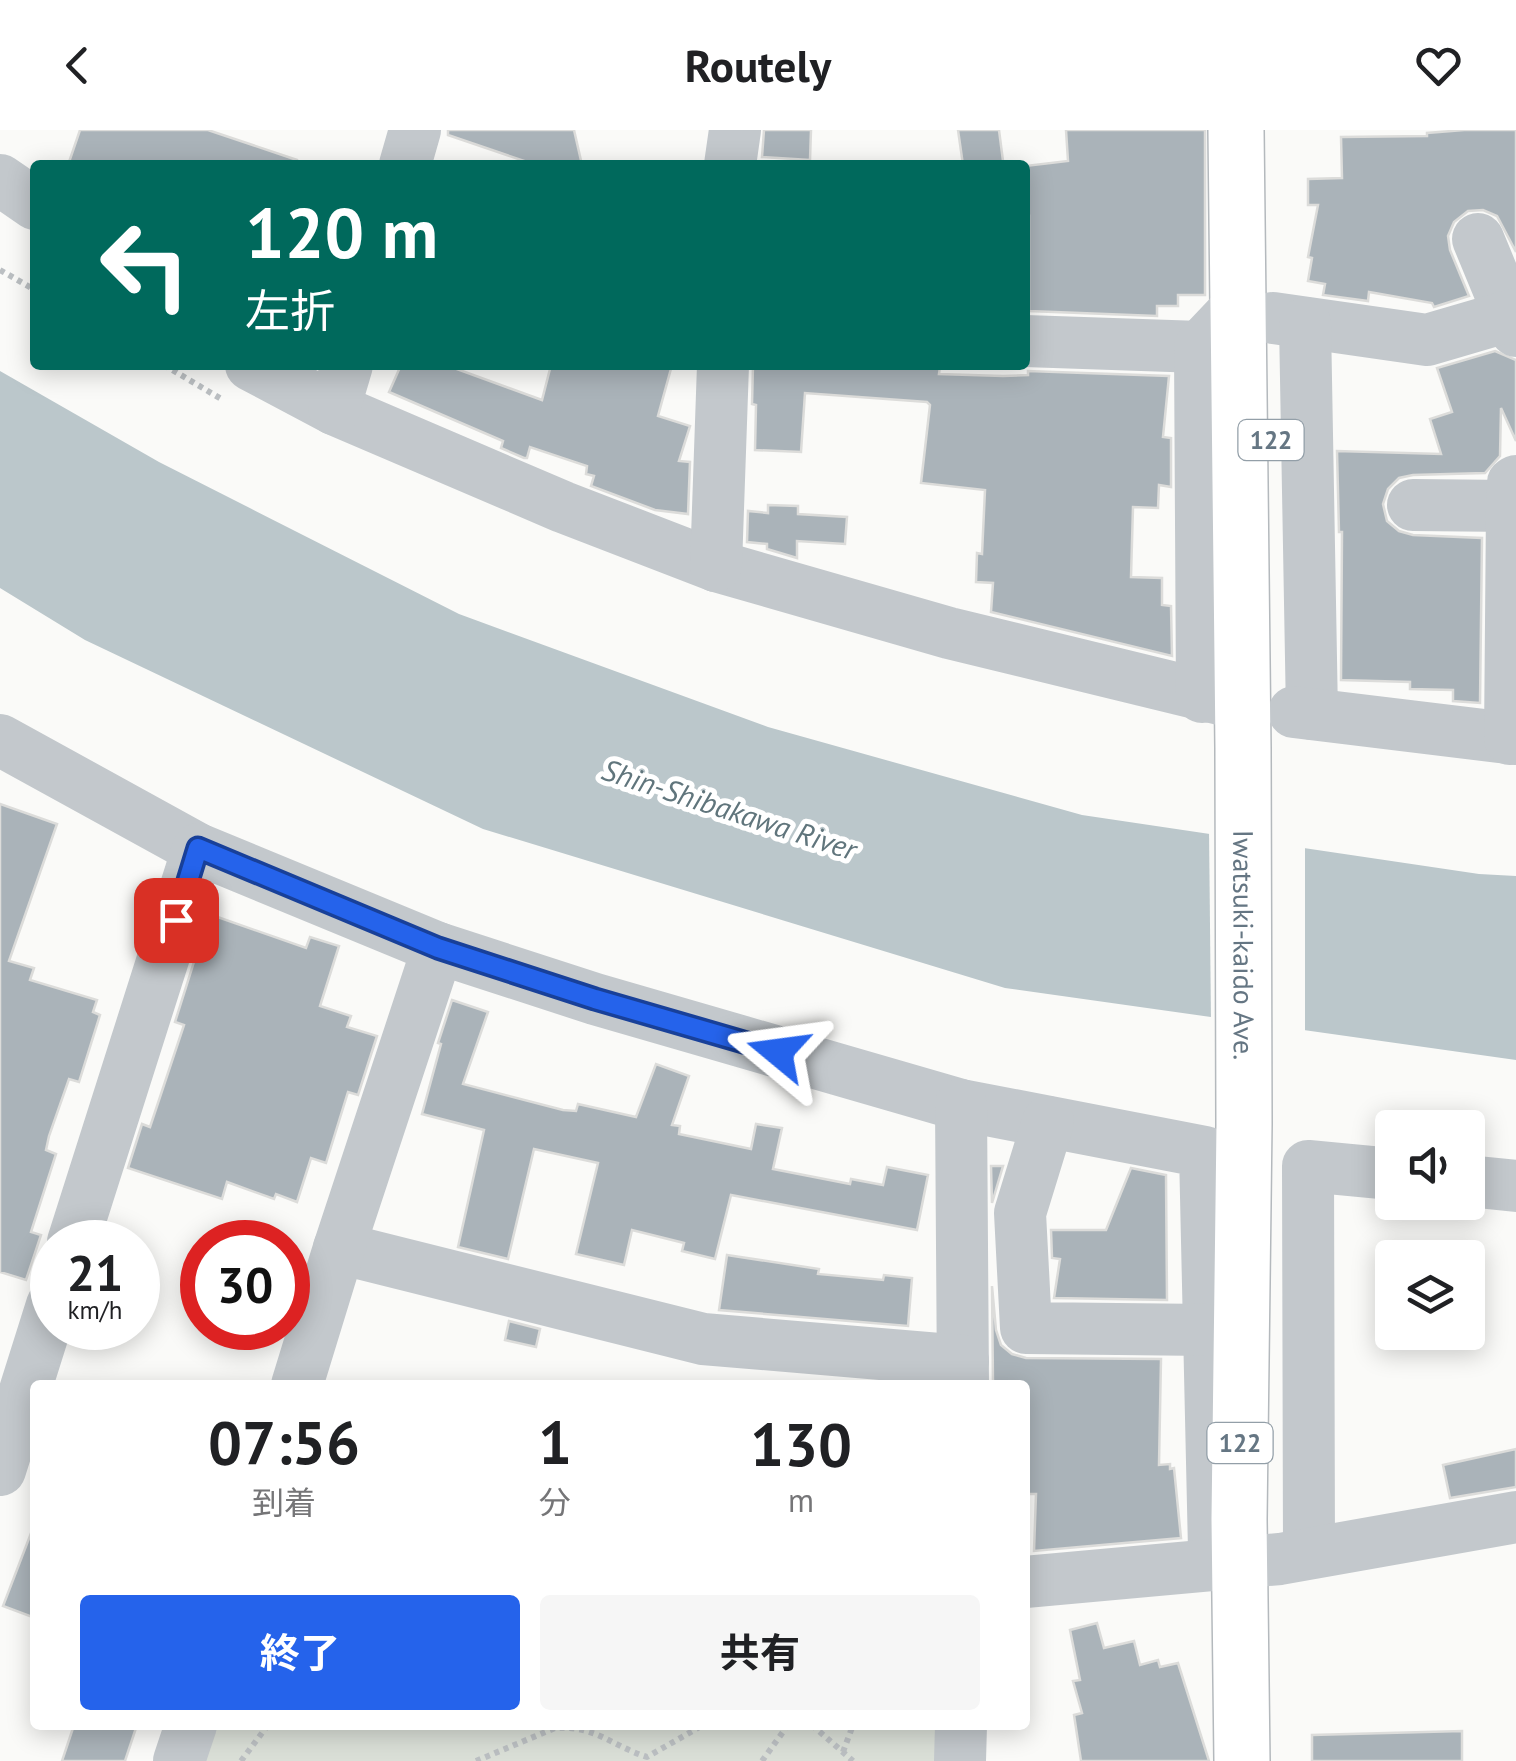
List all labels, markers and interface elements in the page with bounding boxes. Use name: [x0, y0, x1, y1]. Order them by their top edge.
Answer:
text: Routely: [685, 36, 831, 94]
icon: back: [50, 38, 105, 93]
icon: heart: [1411, 38, 1466, 93]
text: 120 m: [245, 187, 438, 277]
icon: left: [80, 200, 210, 330]
text: 左折: [245, 281, 335, 339]
road number: 122: [1238, 420, 1304, 460]
water label: Shin-Shibakawa River: [597, 749, 864, 869]
street label: Iwatsuki-kaido Ave.: [1225, 830, 1263, 1060]
pin: [134, 878, 219, 963]
icon: arrive: [149, 893, 204, 948]
position arrow: [726, 1000, 830, 1104]
map controls: [1375, 1110, 1485, 1350]
button: sound: [1375, 1110, 1485, 1220]
speed limit sign: 30: [180, 1220, 310, 1350]
text: 21: [67, 1240, 123, 1305]
button: layers: [1375, 1240, 1485, 1350]
text: km/h: [68, 1294, 122, 1326]
text: 07:56: [208, 1403, 360, 1481]
text: 1: [538, 1403, 572, 1481]
text: 130: [750, 1405, 852, 1483]
road number: 122: [1208, 1423, 1272, 1463]
text: m: [788, 1479, 814, 1521]
text: 到着: [252, 1481, 316, 1523]
text: 分: [539, 1481, 571, 1523]
button: 終了: [80, 1595, 520, 1710]
button: 共有: [540, 1595, 980, 1710]

